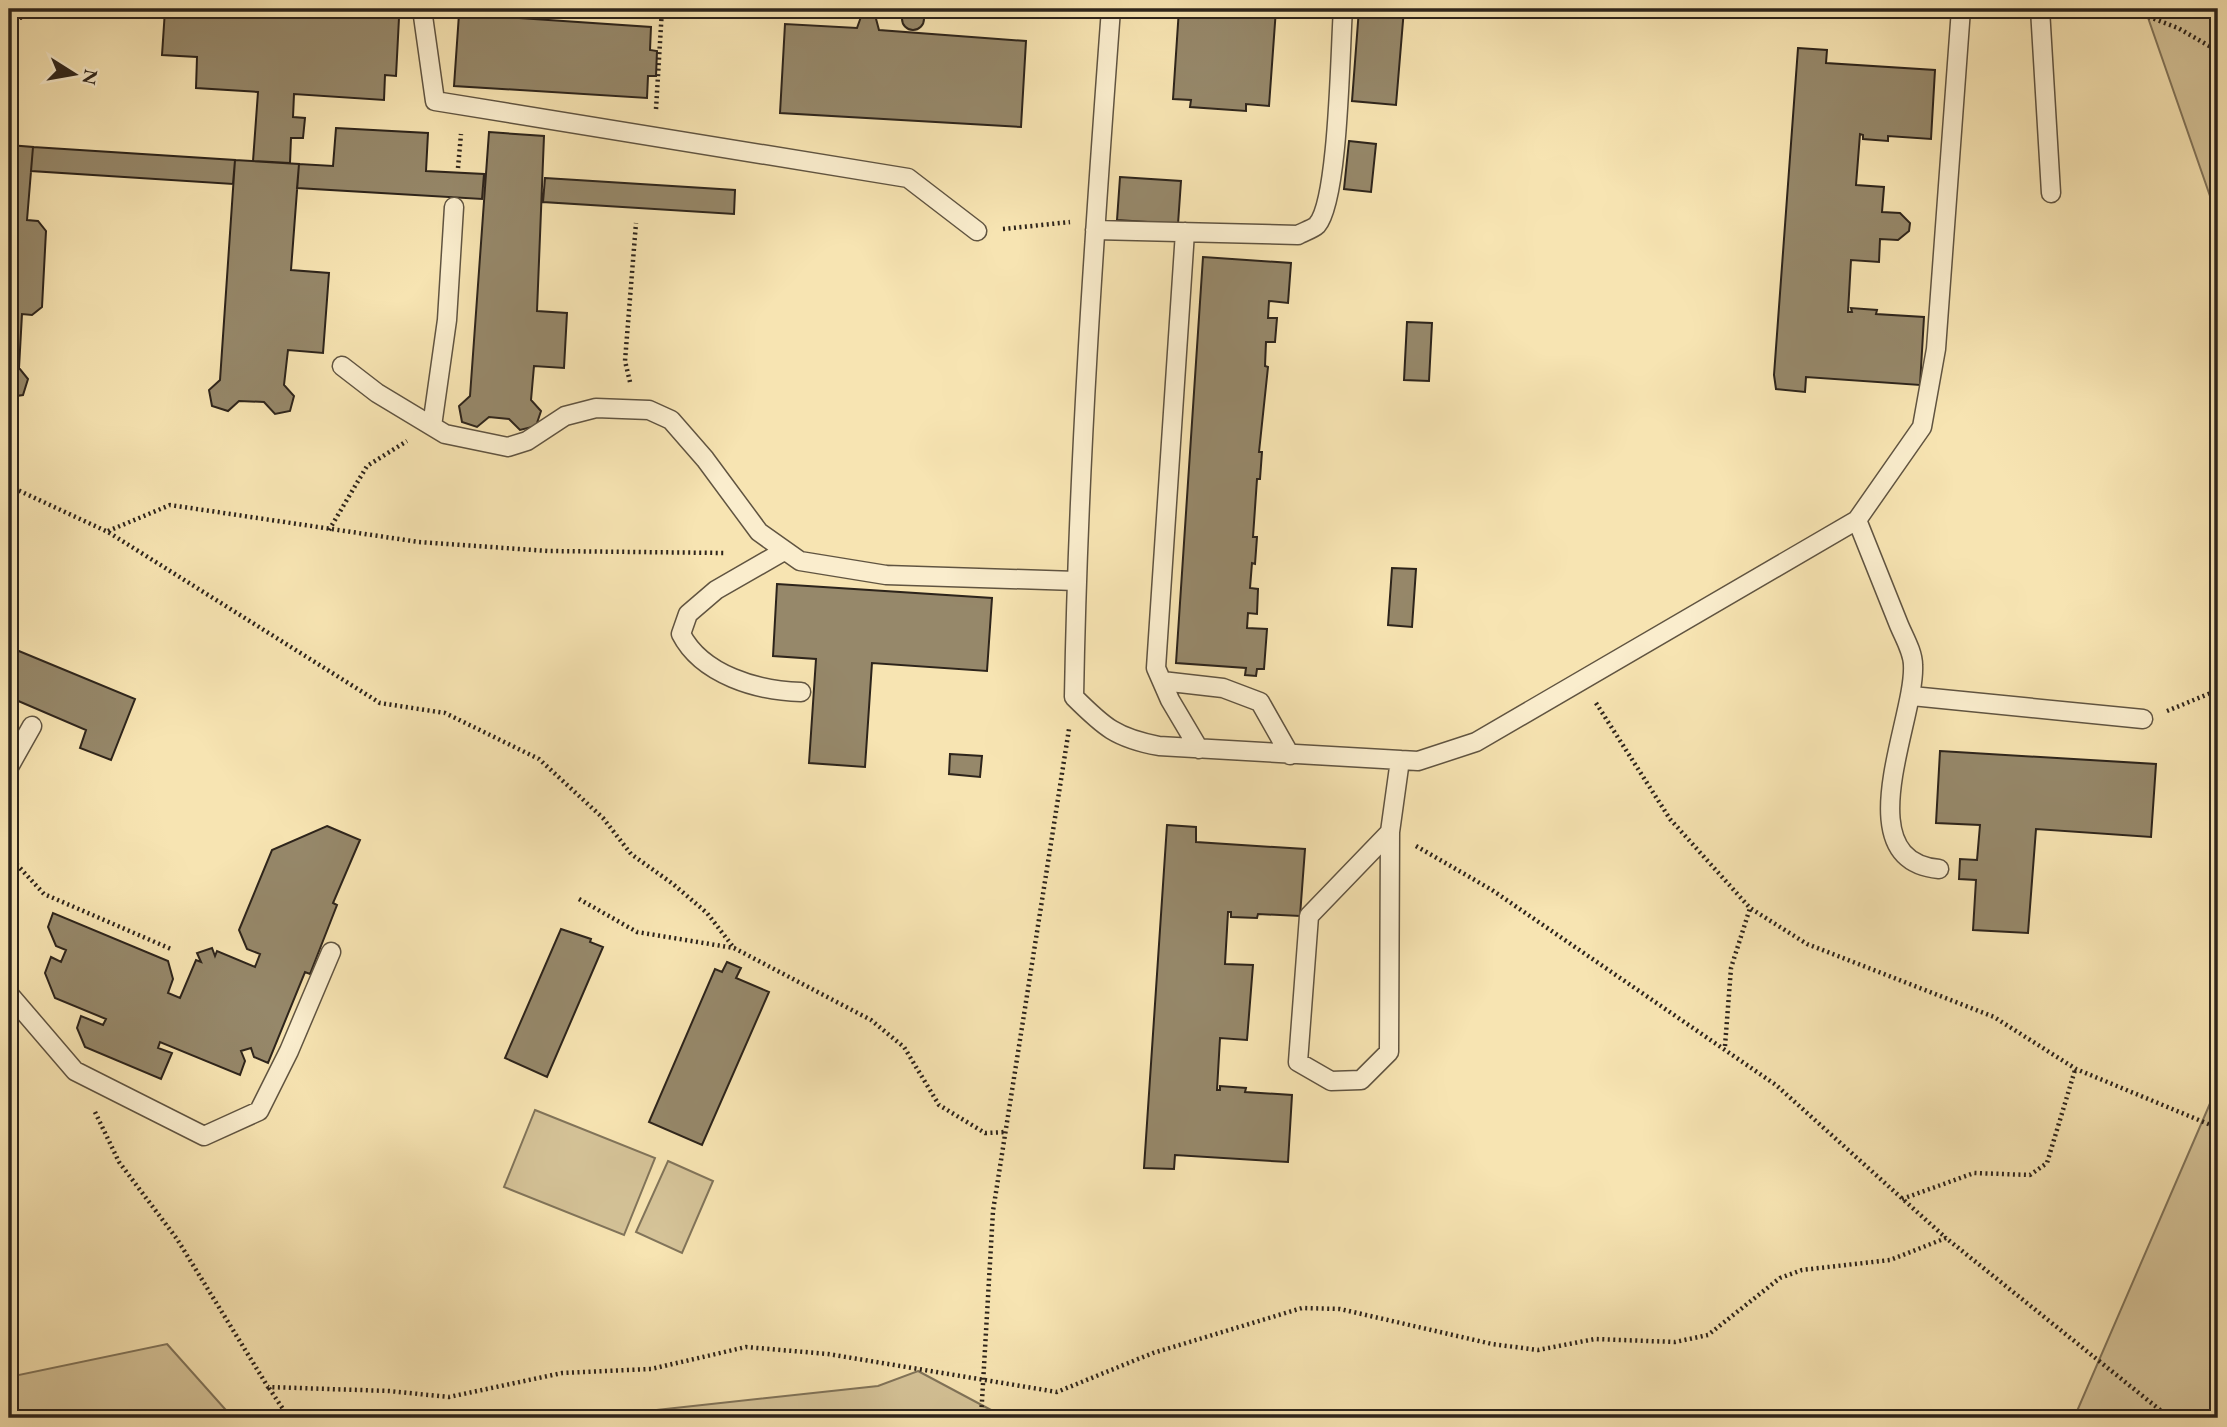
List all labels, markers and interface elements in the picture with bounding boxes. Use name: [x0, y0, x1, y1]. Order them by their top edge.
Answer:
north arrow: [38, 38, 108, 108]
text: N: [76, 67, 104, 88]

